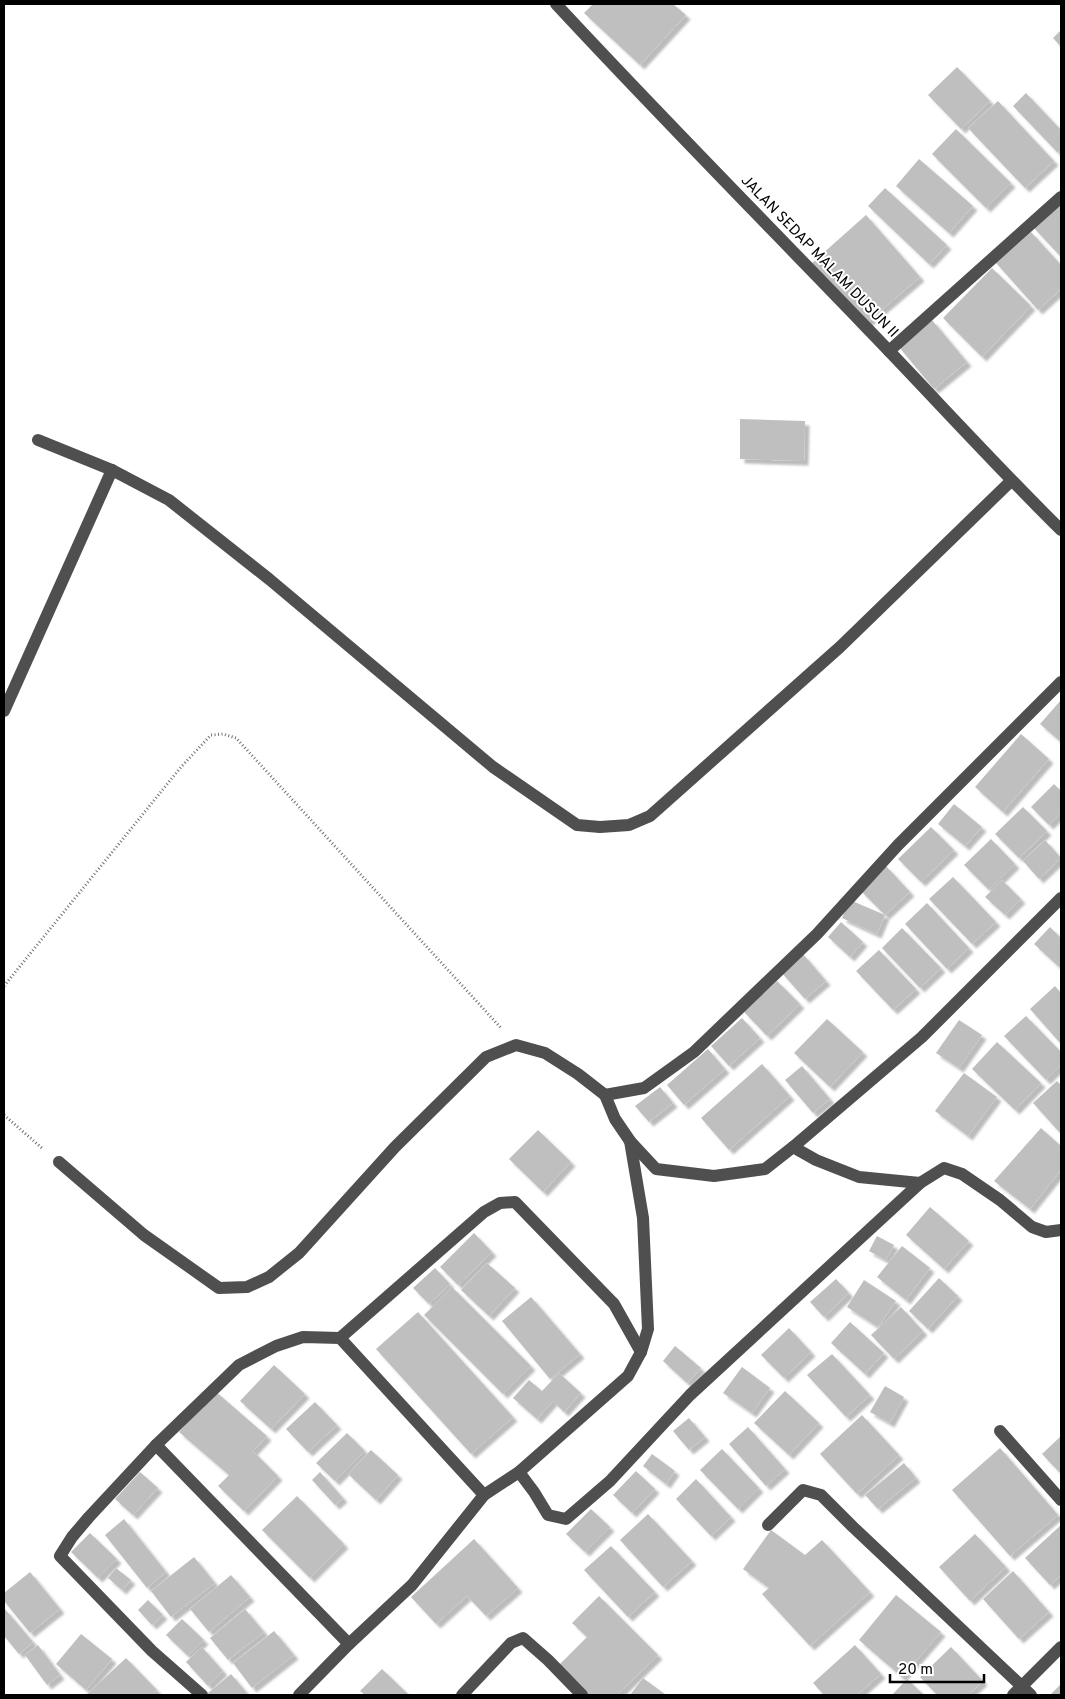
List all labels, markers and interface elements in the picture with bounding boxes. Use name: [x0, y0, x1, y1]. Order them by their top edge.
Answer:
street label: JALAN SEDAP MALAM DUSUN II: [736, 172, 902, 342]
scale bar: [890, 1652, 984, 1684]
text: 20 m: [898, 1661, 933, 1680]

